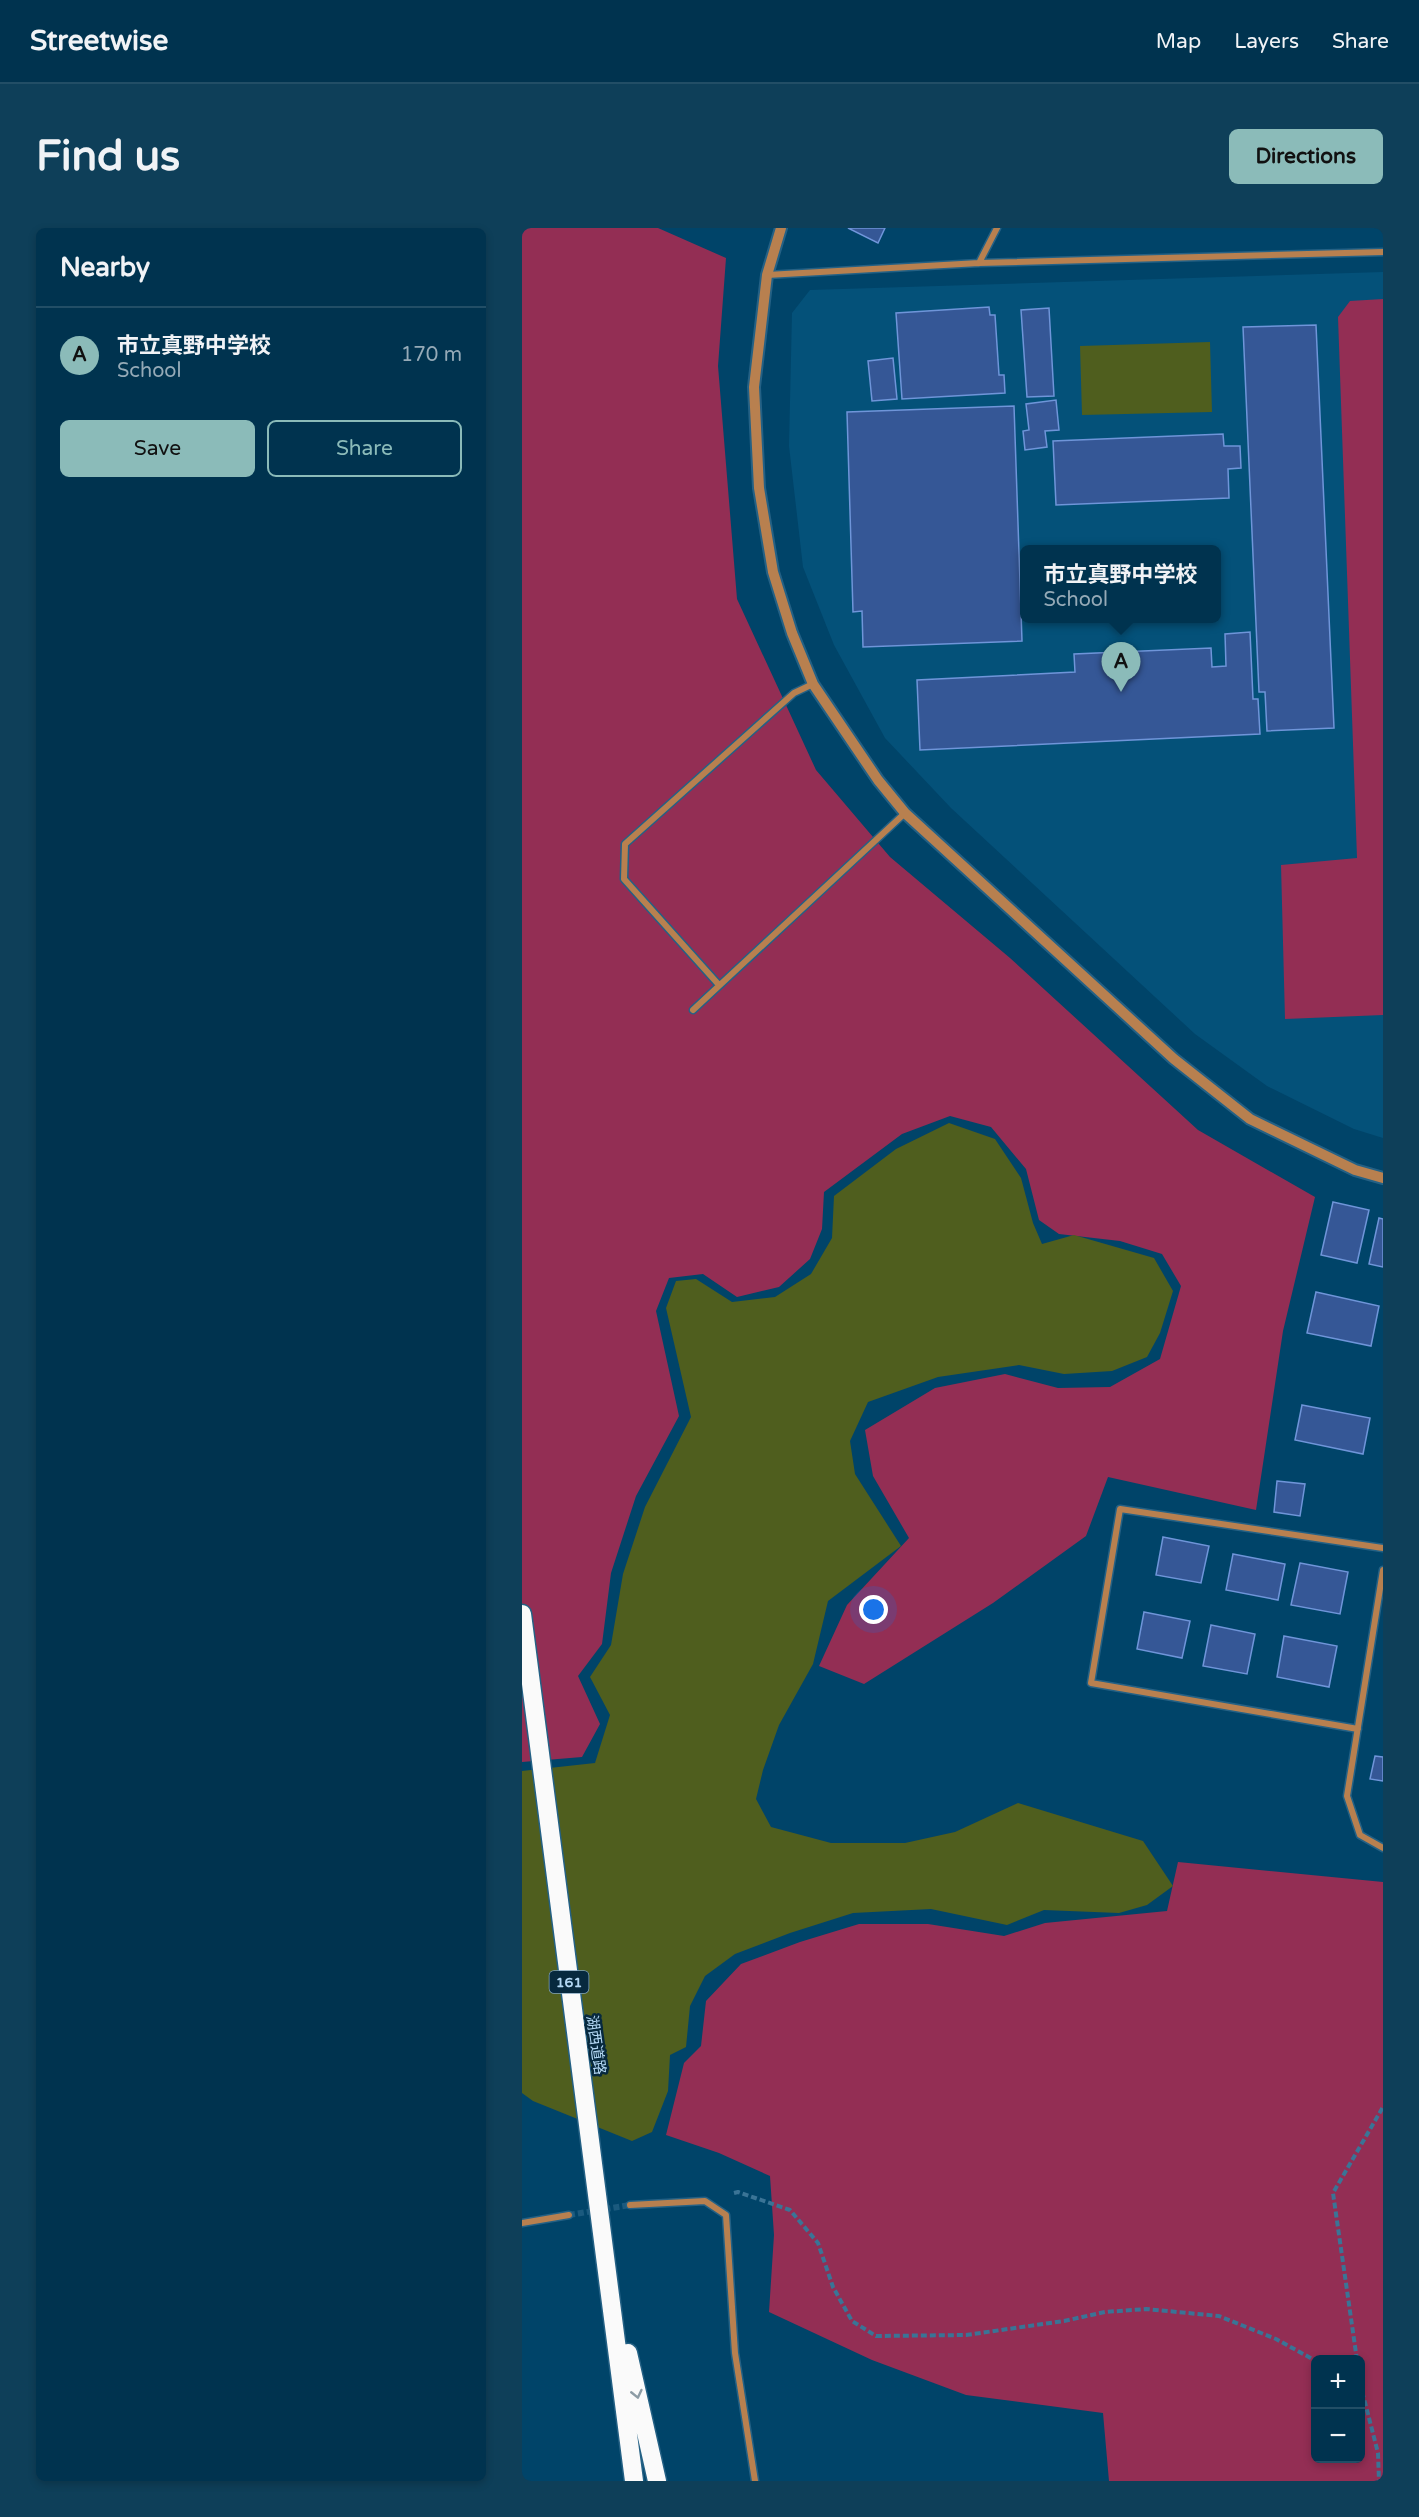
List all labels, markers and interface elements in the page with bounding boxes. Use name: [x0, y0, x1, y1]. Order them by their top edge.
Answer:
text: Streetwise: [30, 24, 168, 58]
text: Map: [1156, 29, 1201, 54]
text: Layers: [1234, 29, 1299, 54]
text: Share: [1332, 29, 1389, 54]
button: Directions: [1229, 129, 1383, 184]
text: Find us: [36, 131, 180, 182]
text: Nearby: [60, 252, 150, 283]
text: 市立真野中学校: [117, 333, 271, 359]
text: A: [72, 343, 87, 367]
text: 170 m: [401, 343, 462, 367]
text: School: [117, 359, 181, 383]
button: Save: [60, 420, 255, 477]
button: Share: [267, 420, 462, 477]
popup: [1020, 545, 1221, 623]
text: 市立真野中学校: [1043, 562, 1198, 588]
text: School: [1043, 588, 1108, 612]
pin: A: [1102, 642, 1140, 692]
your location: [859, 1595, 888, 1624]
road number: 161: [550, 1971, 588, 1993]
street label: 湖西道路: [583, 2014, 609, 2076]
map controls: [1311, 2355, 1365, 2463]
button: +: [1311, 2355, 1365, 2409]
one-way arrow: [630, 2389, 643, 2399]
button: −: [1311, 2409, 1365, 2463]

